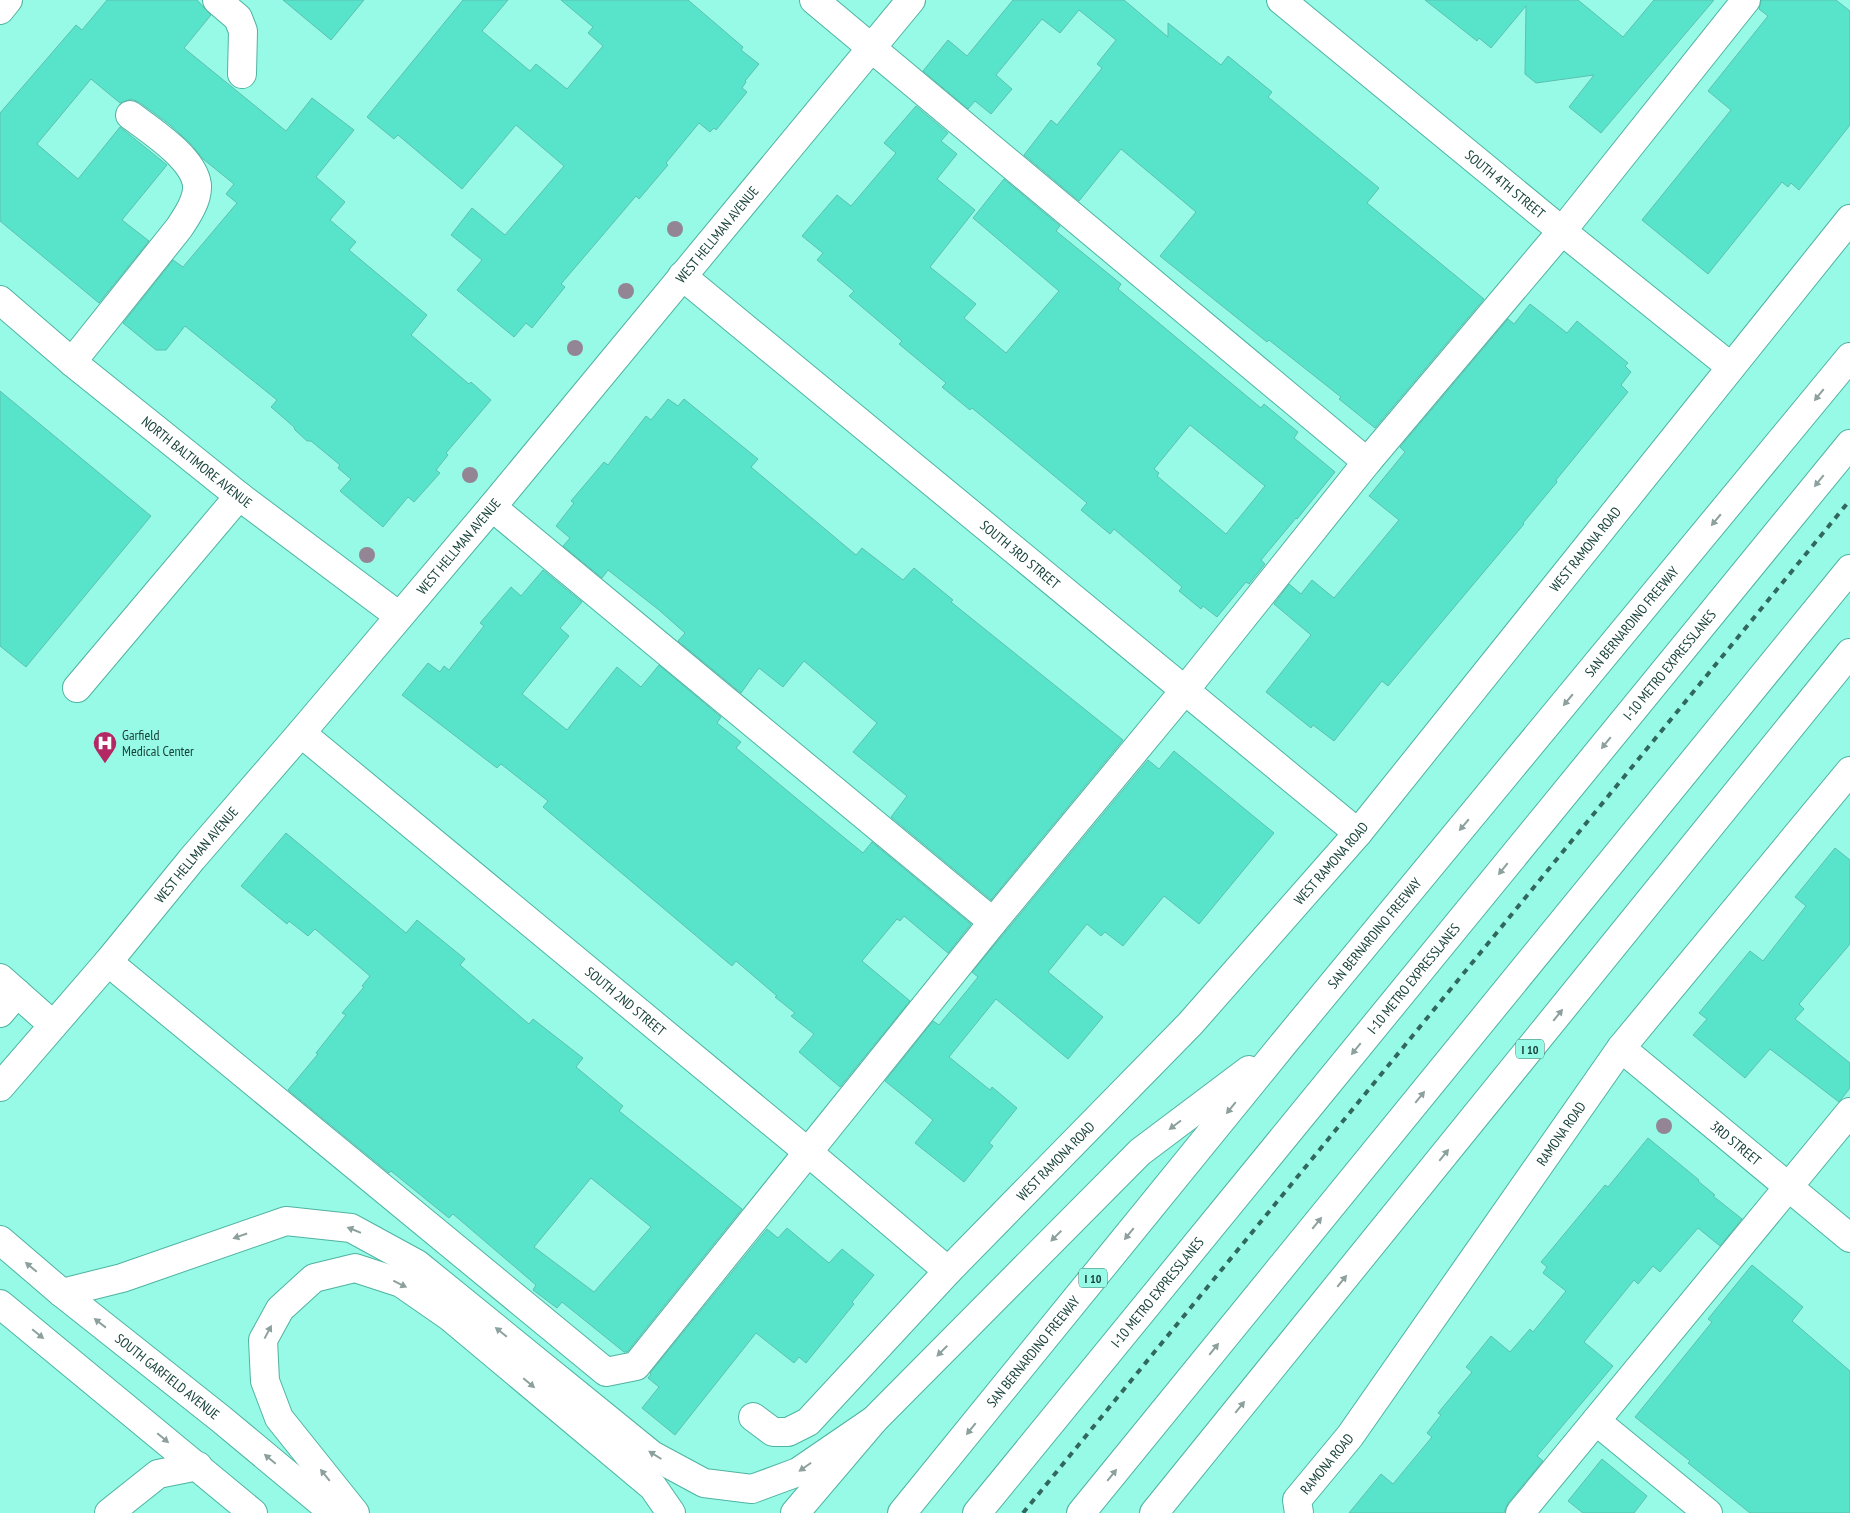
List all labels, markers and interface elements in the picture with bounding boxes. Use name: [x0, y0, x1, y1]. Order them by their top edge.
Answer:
street label: SOUTH 4TH STREET: [1461, 146, 1549, 223]
street label: WEST HELLMAN AVENUE: [672, 182, 762, 287]
one-way arrow: [1814, 388, 1825, 401]
street label: NORTH BALTIMORE AVENUE: [138, 412, 256, 512]
one-way arrow: [1814, 475, 1825, 488]
street label: WEST HELLMAN AVENUE: [413, 495, 504, 598]
street label: WEST RAMONA ROAD: [1546, 503, 1625, 596]
one-way arrow: [1711, 514, 1722, 527]
street label: SOUTH 3RD STREET: [976, 516, 1064, 593]
street label: SAN BERNARDINO FREEWAY: [1581, 562, 1683, 681]
street label: I-10 METRO EXPRESSLANES: [1619, 606, 1720, 724]
one-way arrow: [1562, 693, 1574, 705]
place label: Garfield Medical Center: [122, 726, 194, 760]
hospital icon: Garfield Medical Center: [92, 730, 118, 764]
one-way arrow: [1600, 736, 1611, 749]
street label: WEST HELLMAN AVENUE: [151, 803, 242, 907]
street label: WEST RAMONA ROAD: [1290, 818, 1372, 908]
one-way arrow: [1459, 818, 1470, 831]
one-way arrow: [1498, 863, 1509, 875]
street label: SAN BERNARDINO FREEWAY: [1324, 874, 1426, 992]
street label: I-10 METRO EXPRESSLANES: [1363, 920, 1464, 1037]
street label: SOUTH 2ND STREET: [581, 963, 670, 1040]
one-way arrow: [1552, 1008, 1563, 1021]
road number: I 10: [1516, 1040, 1544, 1058]
one-way arrow: [1350, 1042, 1361, 1055]
one-way arrow: [1414, 1091, 1425, 1104]
street label: RAMONA ROAD: [1533, 1098, 1590, 1169]
one-way arrow: [1225, 1102, 1236, 1115]
street label: 3RD STREET: [1707, 1117, 1765, 1170]
street label: WEST RAMONA ROAD: [1013, 1118, 1098, 1205]
one-way arrow: [1169, 1120, 1182, 1131]
one-way arrow: [1439, 1148, 1450, 1161]
one-way arrow: [1312, 1217, 1323, 1230]
one-way arrow: [346, 1226, 361, 1234]
one-way arrow: [1123, 1228, 1134, 1241]
one-way arrow: [1051, 1230, 1063, 1242]
one-way arrow: [232, 1232, 247, 1240]
street label: I-10 METRO EXPRESSLANES: [1107, 1233, 1208, 1351]
one-way arrow: [25, 1261, 38, 1272]
road number: I 10: [1079, 1268, 1107, 1288]
one-way arrow: [1336, 1275, 1347, 1288]
one-way arrow: [393, 1280, 407, 1288]
street label: SAN BERNARDINO FREEWAY: [983, 1292, 1084, 1411]
one-way arrow: [94, 1318, 107, 1329]
one-way arrow: [264, 1325, 272, 1340]
one-way arrow: [495, 1327, 508, 1338]
one-way arrow: [31, 1329, 44, 1340]
street label: SOUTH GARFIELD AVENUE: [112, 1330, 223, 1423]
one-way arrow: [1209, 1343, 1220, 1356]
one-way arrow: [936, 1345, 948, 1357]
one-way arrow: [522, 1377, 535, 1388]
one-way arrow: [1234, 1401, 1245, 1414]
one-way arrow: [965, 1422, 976, 1435]
street label: RAMONA ROAD: [1296, 1430, 1357, 1498]
one-way arrow: [156, 1432, 169, 1443]
one-way arrow: [648, 1451, 662, 1460]
one-way arrow: [264, 1454, 277, 1465]
one-way arrow: [799, 1462, 812, 1472]
one-way arrow: [319, 1469, 330, 1482]
one-way arrow: [1106, 1469, 1117, 1482]

